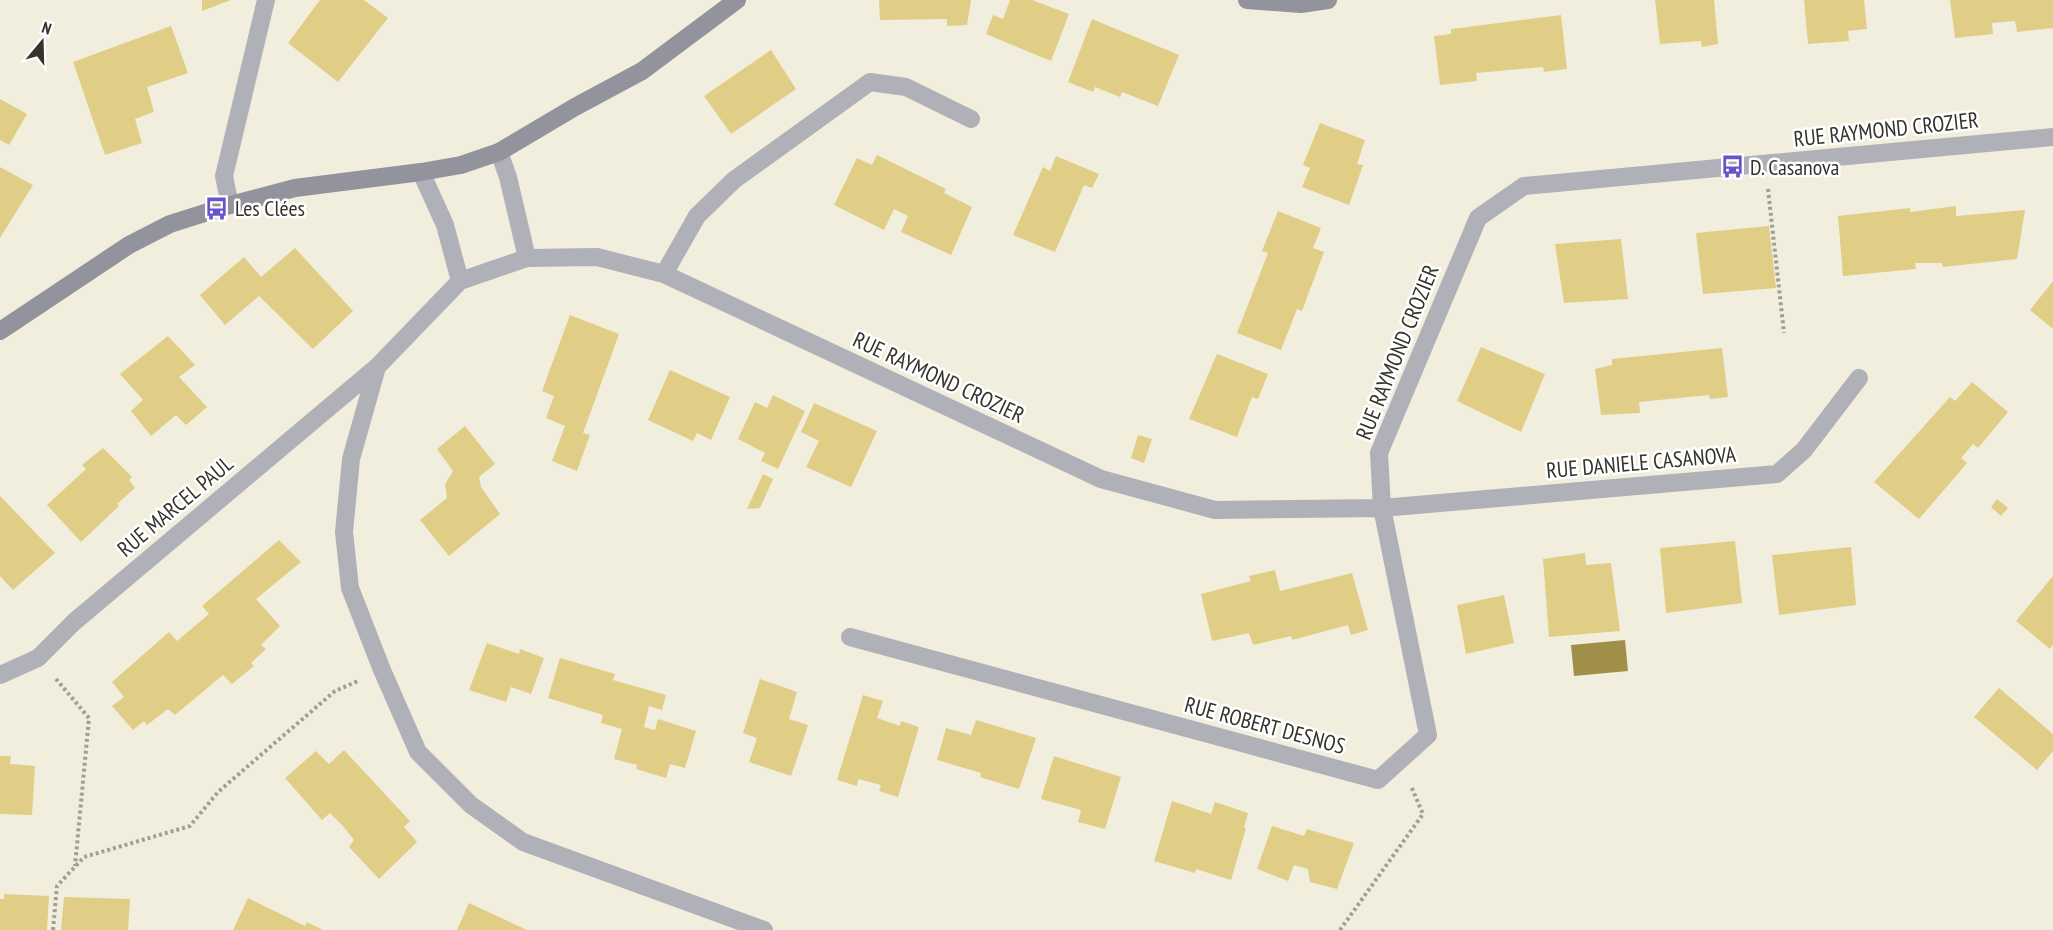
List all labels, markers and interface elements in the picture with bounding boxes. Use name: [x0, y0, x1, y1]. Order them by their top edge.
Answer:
north arrow: [12, 12, 72, 72]
text: N: [40, 17, 54, 39]
street label: RUE RAYMOND CROZIER: [1792, 105, 1980, 153]
place label: D. Casanova: [1750, 153, 1839, 181]
bus stop icon: D. Casanova: [1719, 154, 1745, 180]
place label: Les Clées: [235, 194, 305, 222]
bus stop icon: Les Clées: [204, 195, 230, 221]
street label: RUE RAYMOND CROZIER: [1349, 261, 1445, 443]
street label: RUE RAYMOND CROZIER: [849, 325, 1029, 429]
street label: RUE DANIELE CASANOVA: [1545, 440, 1738, 484]
street label: RUE MARCEL PAUL: [111, 449, 239, 563]
street label: RUE ROBERT DESNOS: [1182, 690, 1348, 760]

